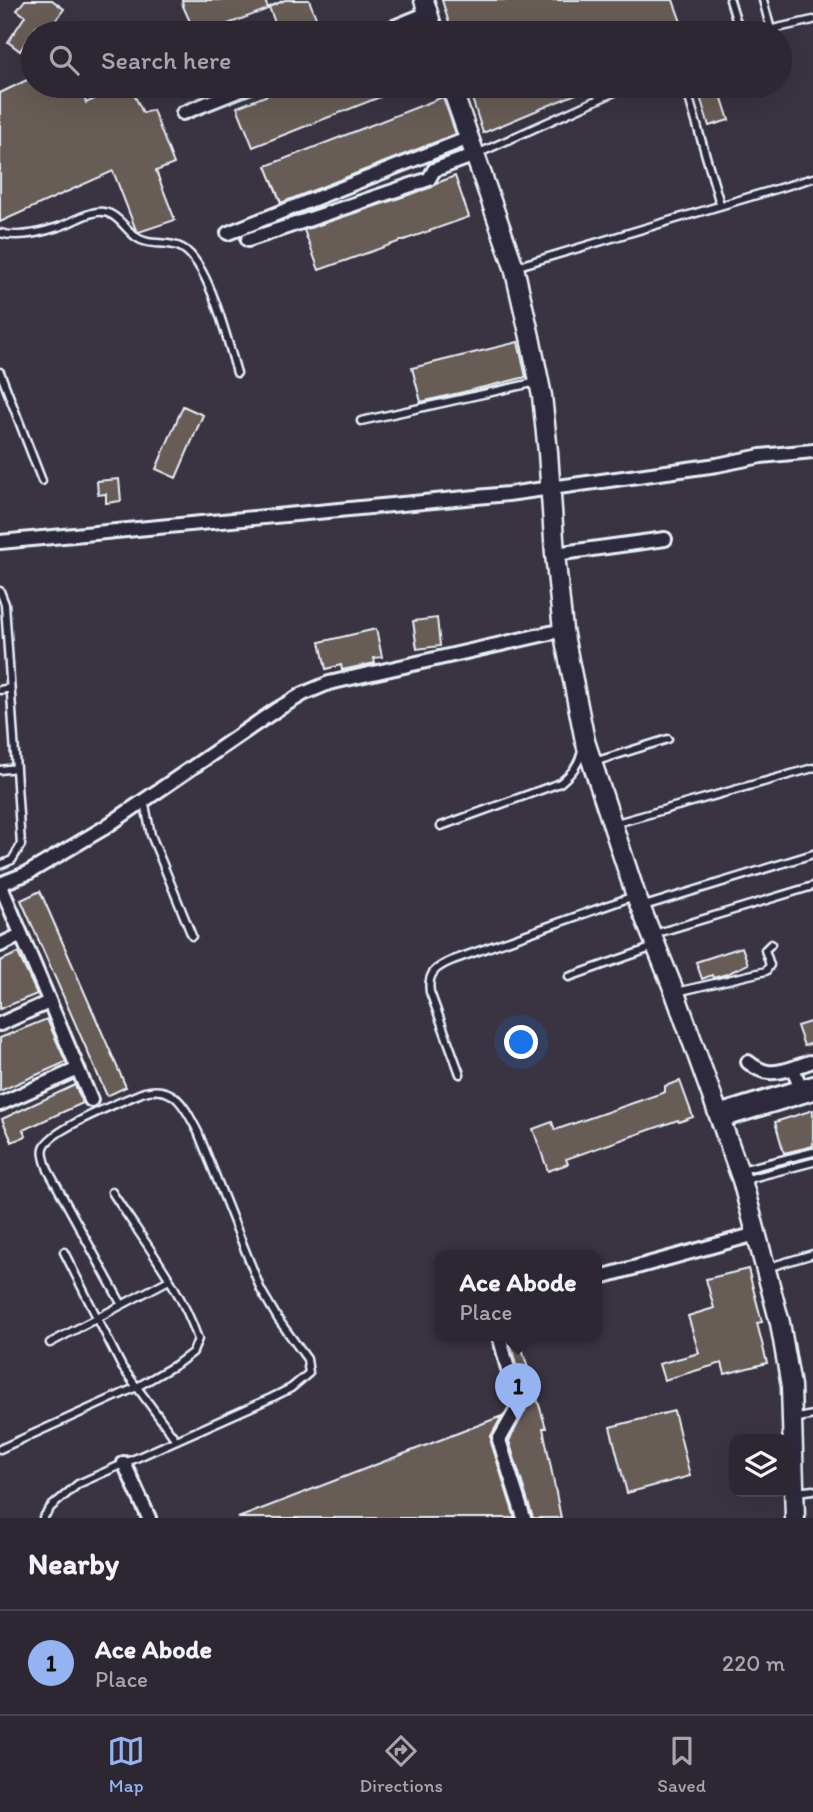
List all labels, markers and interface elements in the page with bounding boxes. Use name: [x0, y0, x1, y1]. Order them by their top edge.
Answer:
search box: [21, 21, 792, 98]
icon: search: [45, 41, 83, 79]
text: Search here: [101, 44, 231, 76]
your location: [504, 1025, 538, 1059]
popup: [434, 1250, 602, 1341]
text: Ace Abode: [459, 1266, 577, 1298]
text: Place: [459, 1298, 512, 1326]
pin: 1: [495, 1363, 541, 1421]
map controls: [729, 1434, 792, 1497]
button: layers: [729, 1434, 792, 1497]
text: Nearby: [28, 1545, 119, 1582]
text: Ace Abode: [95, 1633, 212, 1665]
text: 1: [46, 1649, 56, 1677]
text: 220 m: [722, 1649, 785, 1677]
text: Place: [95, 1665, 148, 1693]
tab: Map: [107, 1732, 145, 1797]
tab: Directions: [359, 1732, 443, 1797]
tab: Saved: [657, 1732, 706, 1797]

